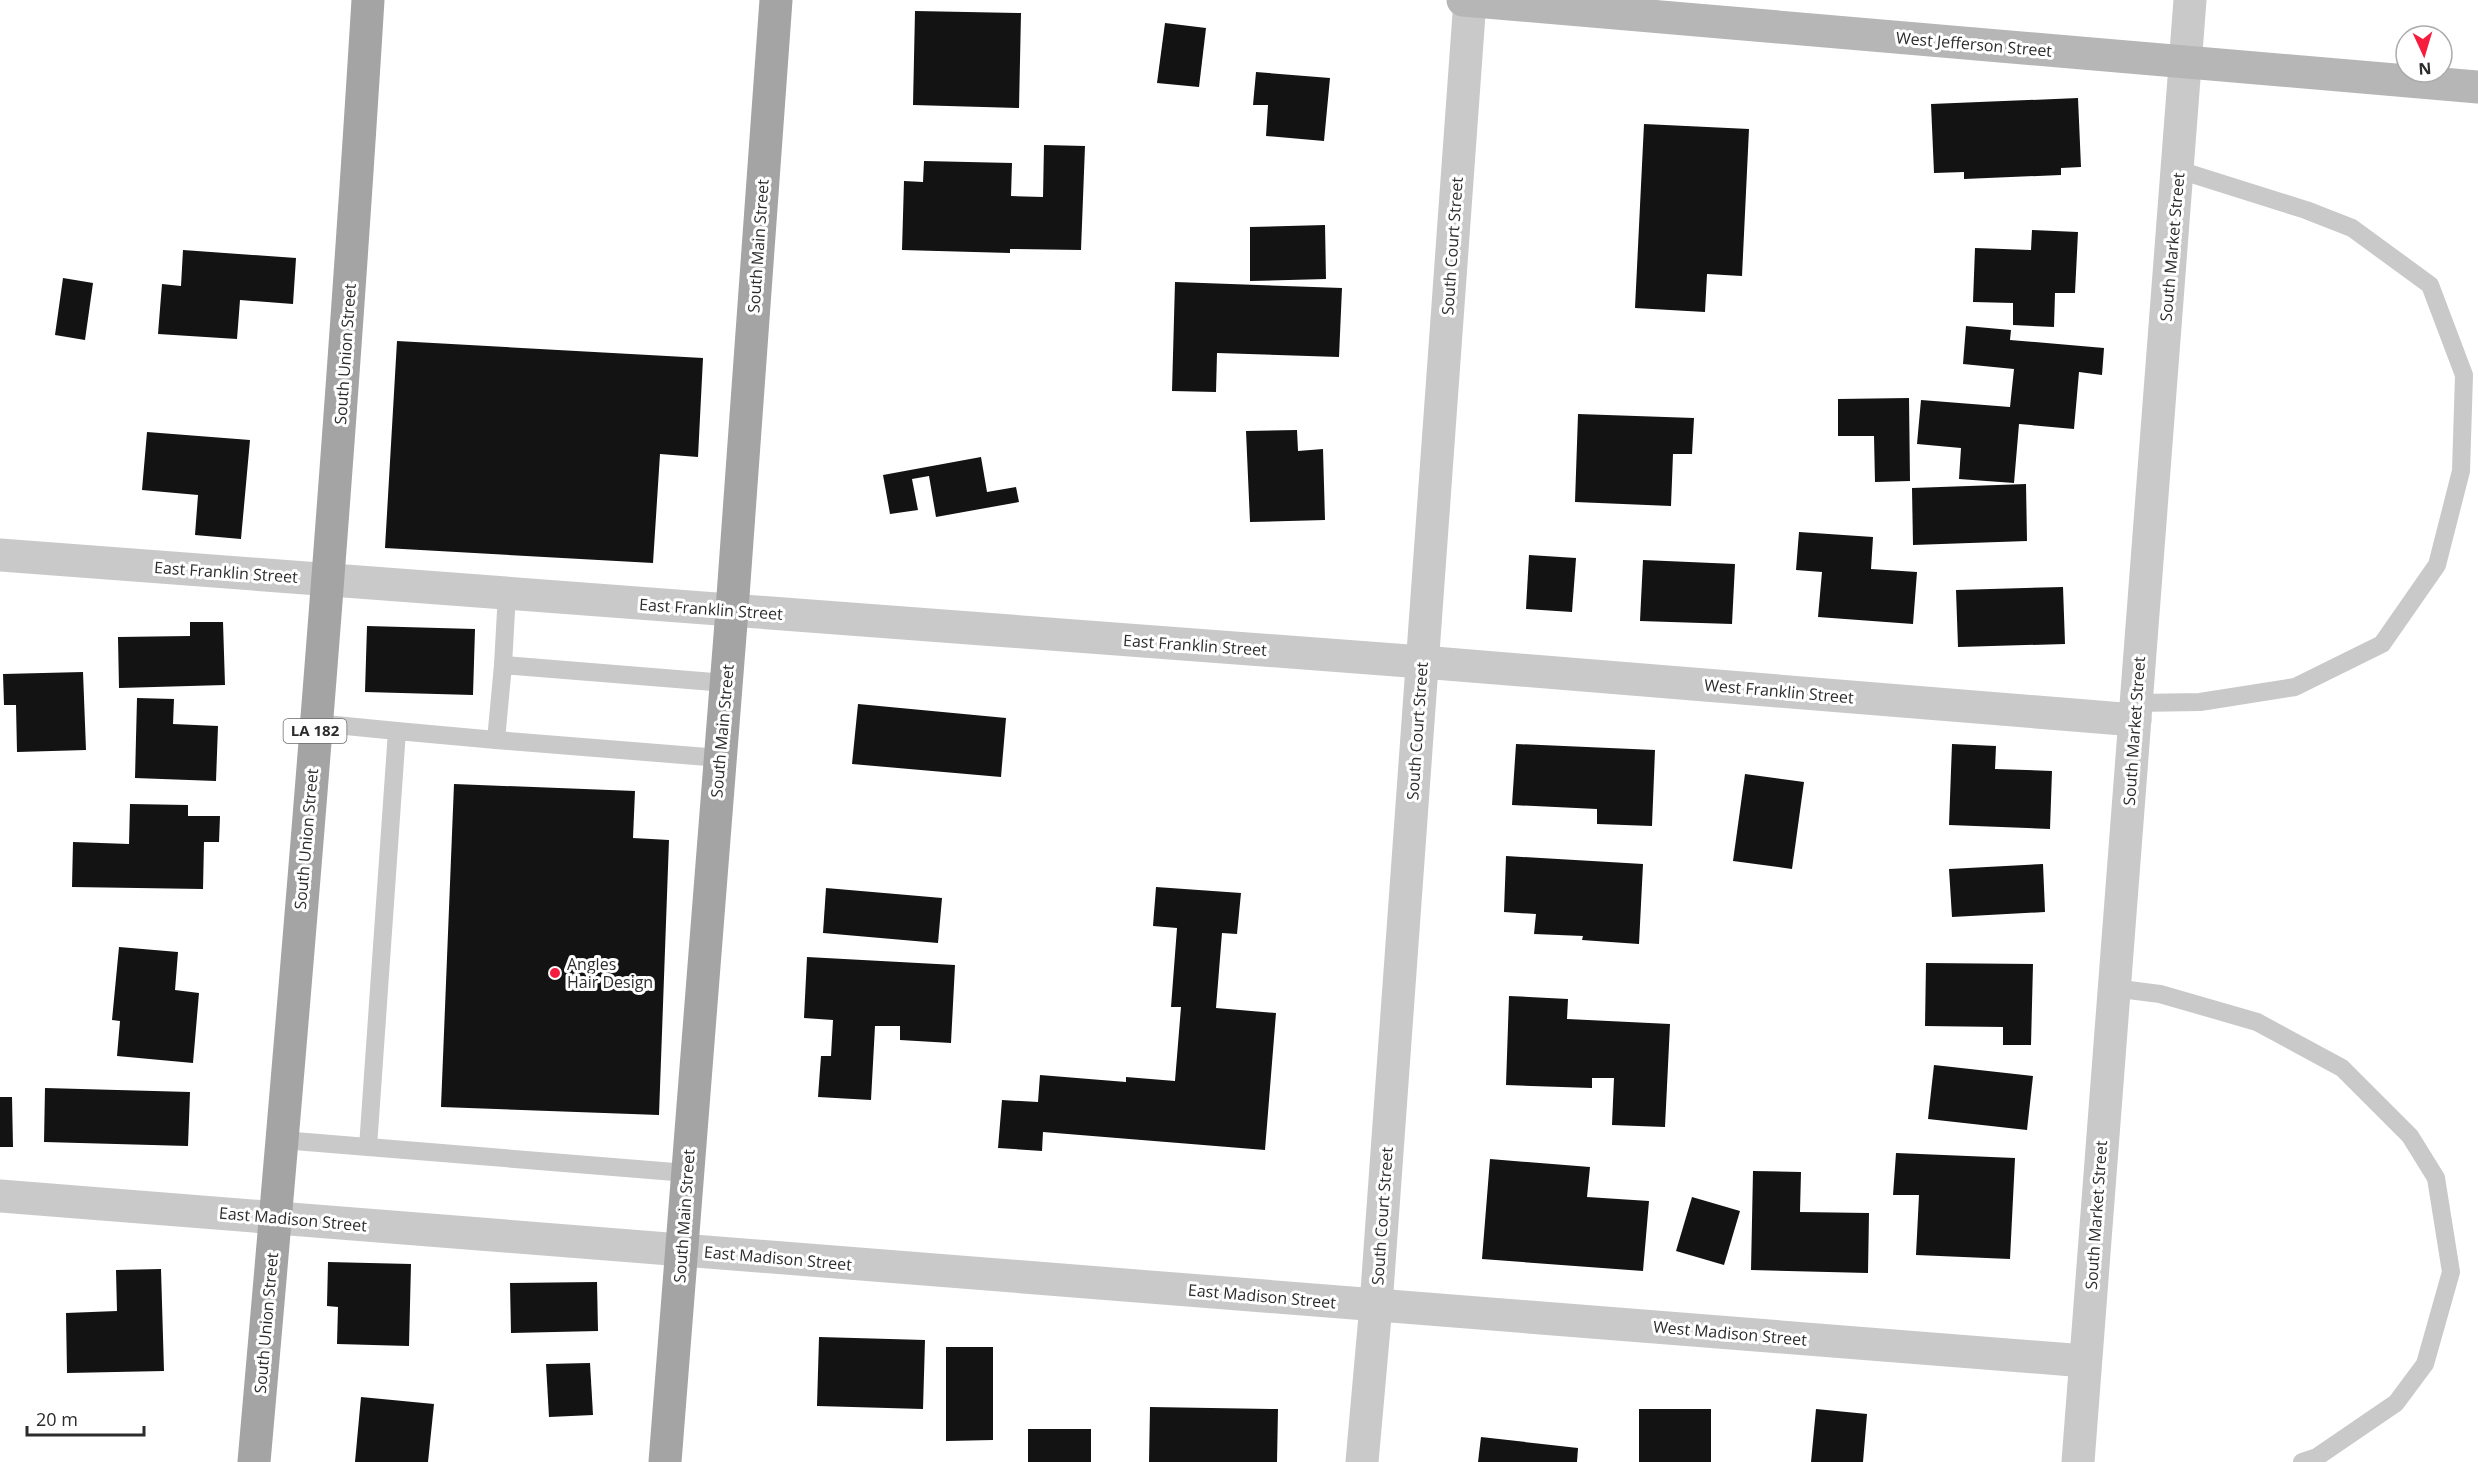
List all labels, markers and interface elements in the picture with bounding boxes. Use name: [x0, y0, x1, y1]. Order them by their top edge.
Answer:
north arrow: [2394, 24, 2454, 84]
street label: West Jefferson Street: [1895, 26, 2053, 62]
text: N: [2418, 58, 2432, 80]
street label: South Market Street: [2155, 171, 2190, 322]
street label: South Court Street: [1436, 176, 1468, 316]
street label: South Main Street: [742, 178, 774, 314]
street label: South Union Street: [329, 282, 361, 425]
street label: East Franklin Street: [153, 556, 299, 588]
street label: East Franklin Street: [638, 593, 784, 625]
street label: East Franklin Street: [1122, 629, 1268, 661]
street label: South Market Street: [2118, 655, 2150, 806]
street label: South Court Street: [1401, 661, 1433, 801]
street label: South Main Street: [705, 663, 739, 799]
street label: West Franklin Street: [1703, 674, 1855, 709]
road number: LA 182: [284, 719, 346, 743]
street label: South Union Street: [289, 767, 323, 911]
place label: Angles Hair Design: [567, 953, 653, 993]
marker: Angles Hair Design: [548, 966, 562, 980]
street label: South Market Street: [2080, 1139, 2112, 1290]
street label: South Court Street: [1366, 1146, 1398, 1286]
street label: South Main Street: [668, 1148, 700, 1284]
street label: East Madison Street: [218, 1202, 368, 1236]
street label: East Madison Street: [703, 1241, 853, 1275]
street label: South Union Street: [249, 1251, 283, 1395]
street label: East Madison Street: [1187, 1279, 1337, 1313]
street label: West Madison Street: [1652, 1315, 1808, 1351]
scale bar: [27, 1399, 144, 1437]
text: 20 m: [36, 1407, 78, 1431]

